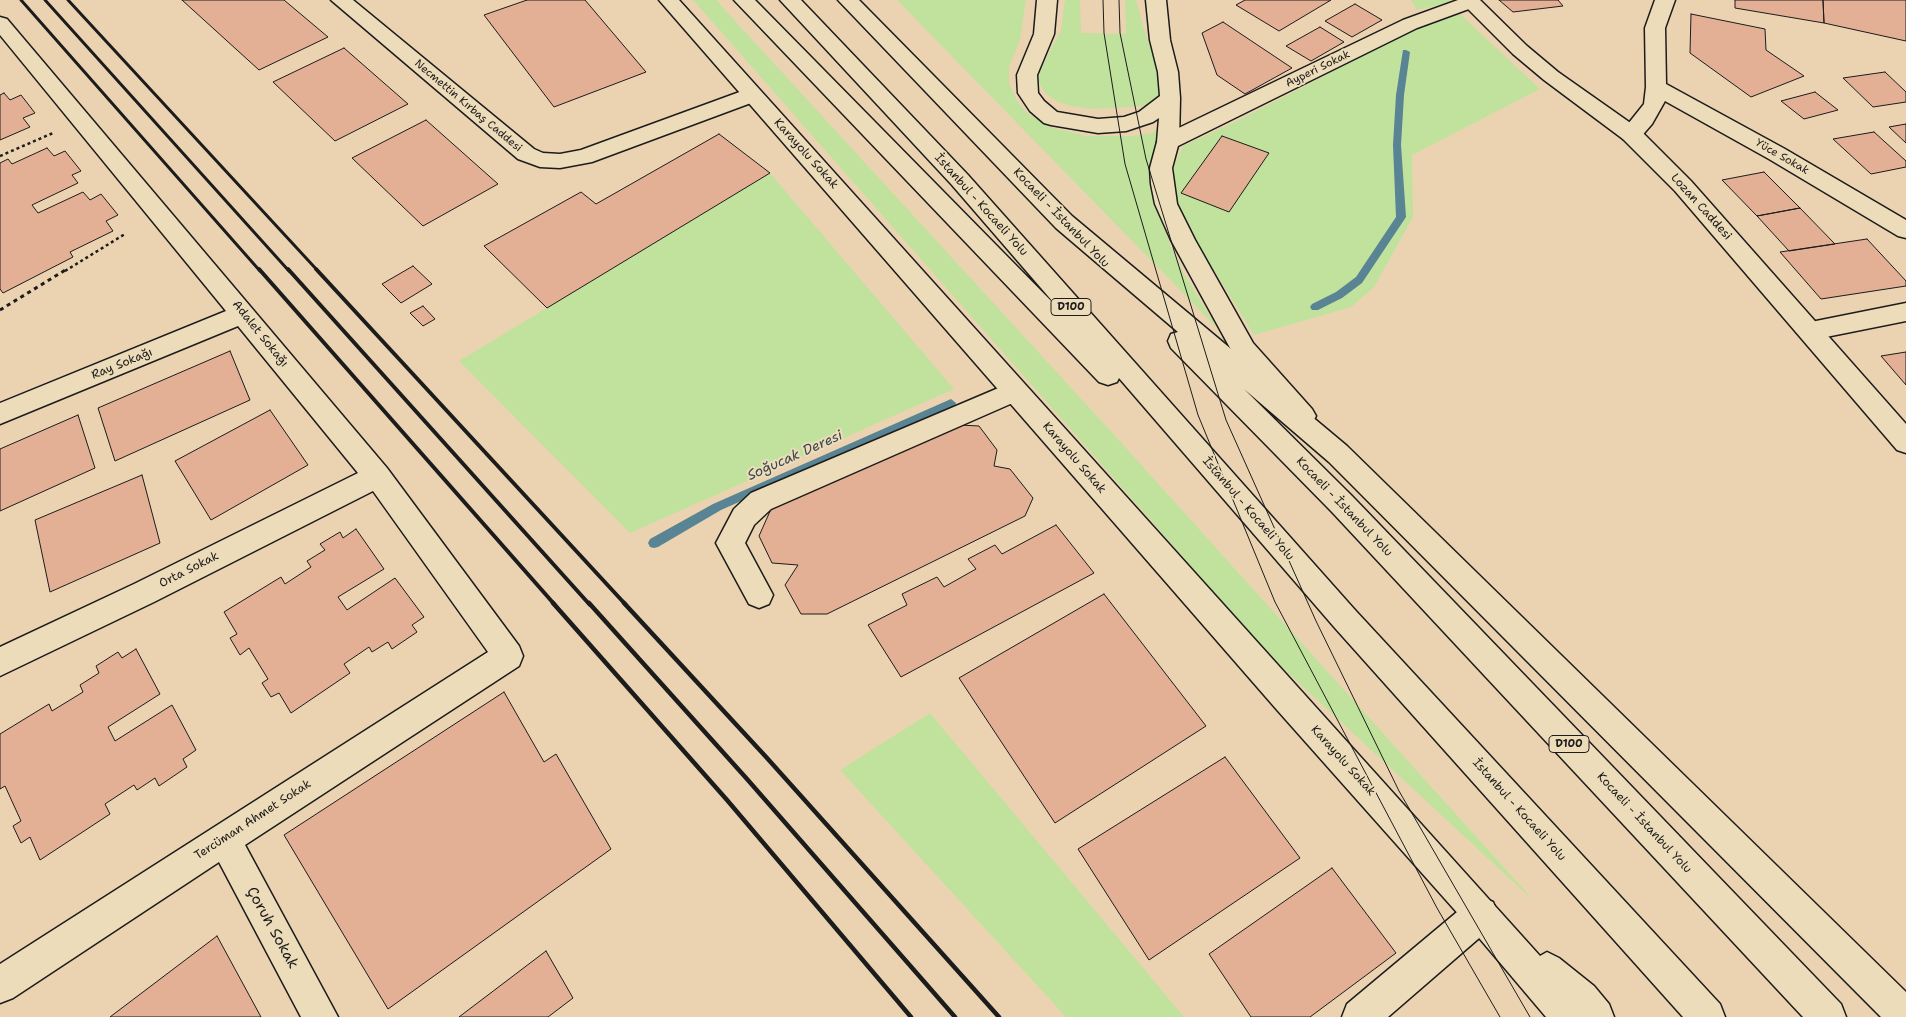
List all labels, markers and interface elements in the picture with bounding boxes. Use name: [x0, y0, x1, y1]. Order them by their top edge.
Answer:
street label: Ayperi Sokak: [1284, 48, 1352, 90]
street label: Necmettin Kırbaş Caddesi: [412, 57, 524, 155]
street label: Karayolu Sokak: [771, 116, 841, 192]
street label: Yüce Sokak: [1753, 136, 1811, 178]
street label: İstanbul - Kocaeli Yolu: [931, 151, 1031, 259]
street label: Kocaeli - İstanbul Yolu: [1010, 165, 1112, 271]
street label: Lozan Caddesi: [1667, 171, 1735, 243]
street label: Adalet Sokağı: [229, 298, 291, 370]
road number: D100: [1051, 298, 1091, 316]
street label: Ray Sokağı: [89, 345, 155, 383]
street label: Karayolu Sokak: [1039, 419, 1109, 497]
water label: Soğucak Deresi: [745, 427, 845, 485]
street label: İstanbul - Kocaeli Yolu: [1199, 454, 1297, 564]
street label: Kocaeli - İstanbul Yolu: [1293, 454, 1395, 560]
street label: Orta Sokak: [157, 549, 221, 591]
street label: Karayolu Sokak: [1308, 723, 1378, 799]
road number: D100: [1549, 736, 1589, 752]
street label: İstanbul - Kocaeli Yolu: [1469, 756, 1569, 864]
street label: Kocaeli - İstanbul Yolu: [1594, 770, 1694, 876]
street label: Tercüman Ahmet Sokak: [192, 777, 314, 863]
street label: Çoruh Sokak: [242, 884, 302, 972]

